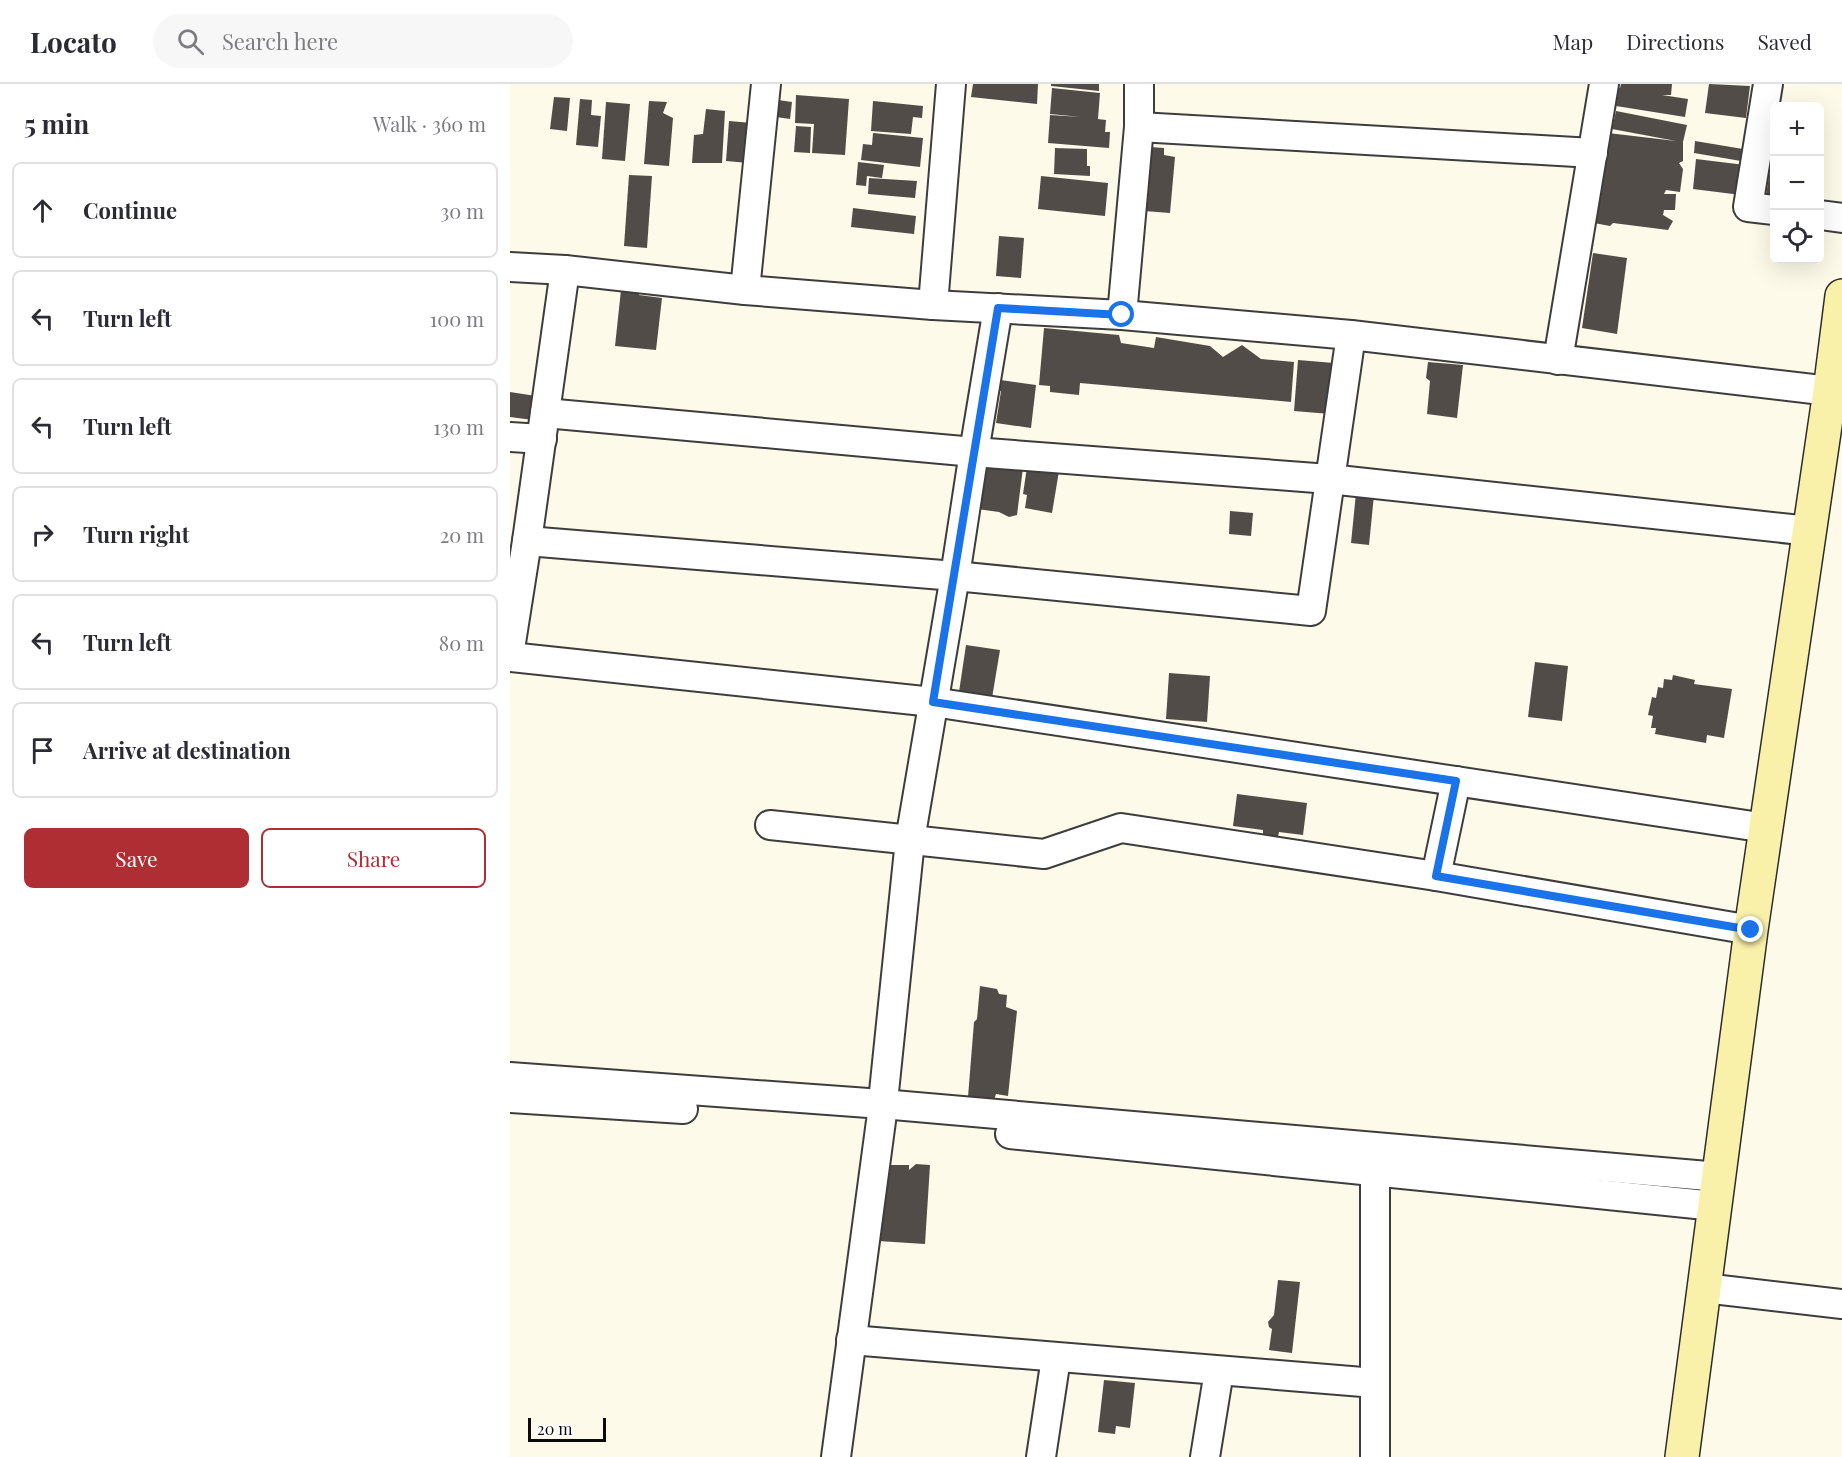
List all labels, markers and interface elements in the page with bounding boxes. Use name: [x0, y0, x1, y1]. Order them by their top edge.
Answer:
search box: [153, 14, 573, 68]
text: Locato: [30, 23, 117, 60]
icon: search: [174, 25, 207, 58]
text: Search here: [222, 26, 338, 56]
text: Map: [1552, 27, 1593, 55]
text: Directions: [1626, 27, 1724, 55]
text: Saved: [1757, 27, 1812, 55]
map controls: [1770, 102, 1824, 264]
button: +: [1770, 102, 1824, 156]
text: 5 min: [24, 106, 89, 141]
text: Walk · 360 m: [373, 110, 486, 137]
button: −: [1770, 156, 1824, 210]
icon: ahead: [26, 194, 59, 227]
text: Continue: [83, 195, 177, 225]
text: 30 m: [440, 197, 484, 224]
button: locate: [1770, 210, 1824, 264]
route start: [1108, 301, 1134, 327]
icon: left: [26, 302, 59, 335]
text: Turn left: [83, 303, 172, 333]
text: 100 m: [430, 305, 484, 332]
icon: left: [26, 410, 59, 443]
text: Turn left: [83, 411, 172, 441]
text: 130 m: [433, 413, 484, 440]
icon: right: [26, 518, 59, 551]
text: Turn right: [83, 519, 189, 549]
text: 20 m: [440, 521, 484, 548]
icon: left: [26, 626, 59, 659]
text: Turn left: [83, 627, 172, 657]
text: 80 m: [439, 629, 484, 656]
icon: arrive: [26, 734, 59, 767]
text: Arrive at destination: [83, 735, 291, 765]
button: Save: [24, 828, 249, 888]
button: Share: [261, 828, 486, 888]
route end: [1737, 916, 1763, 942]
scale bar: [528, 1415, 606, 1442]
text: 20 m: [537, 1418, 572, 1439]

